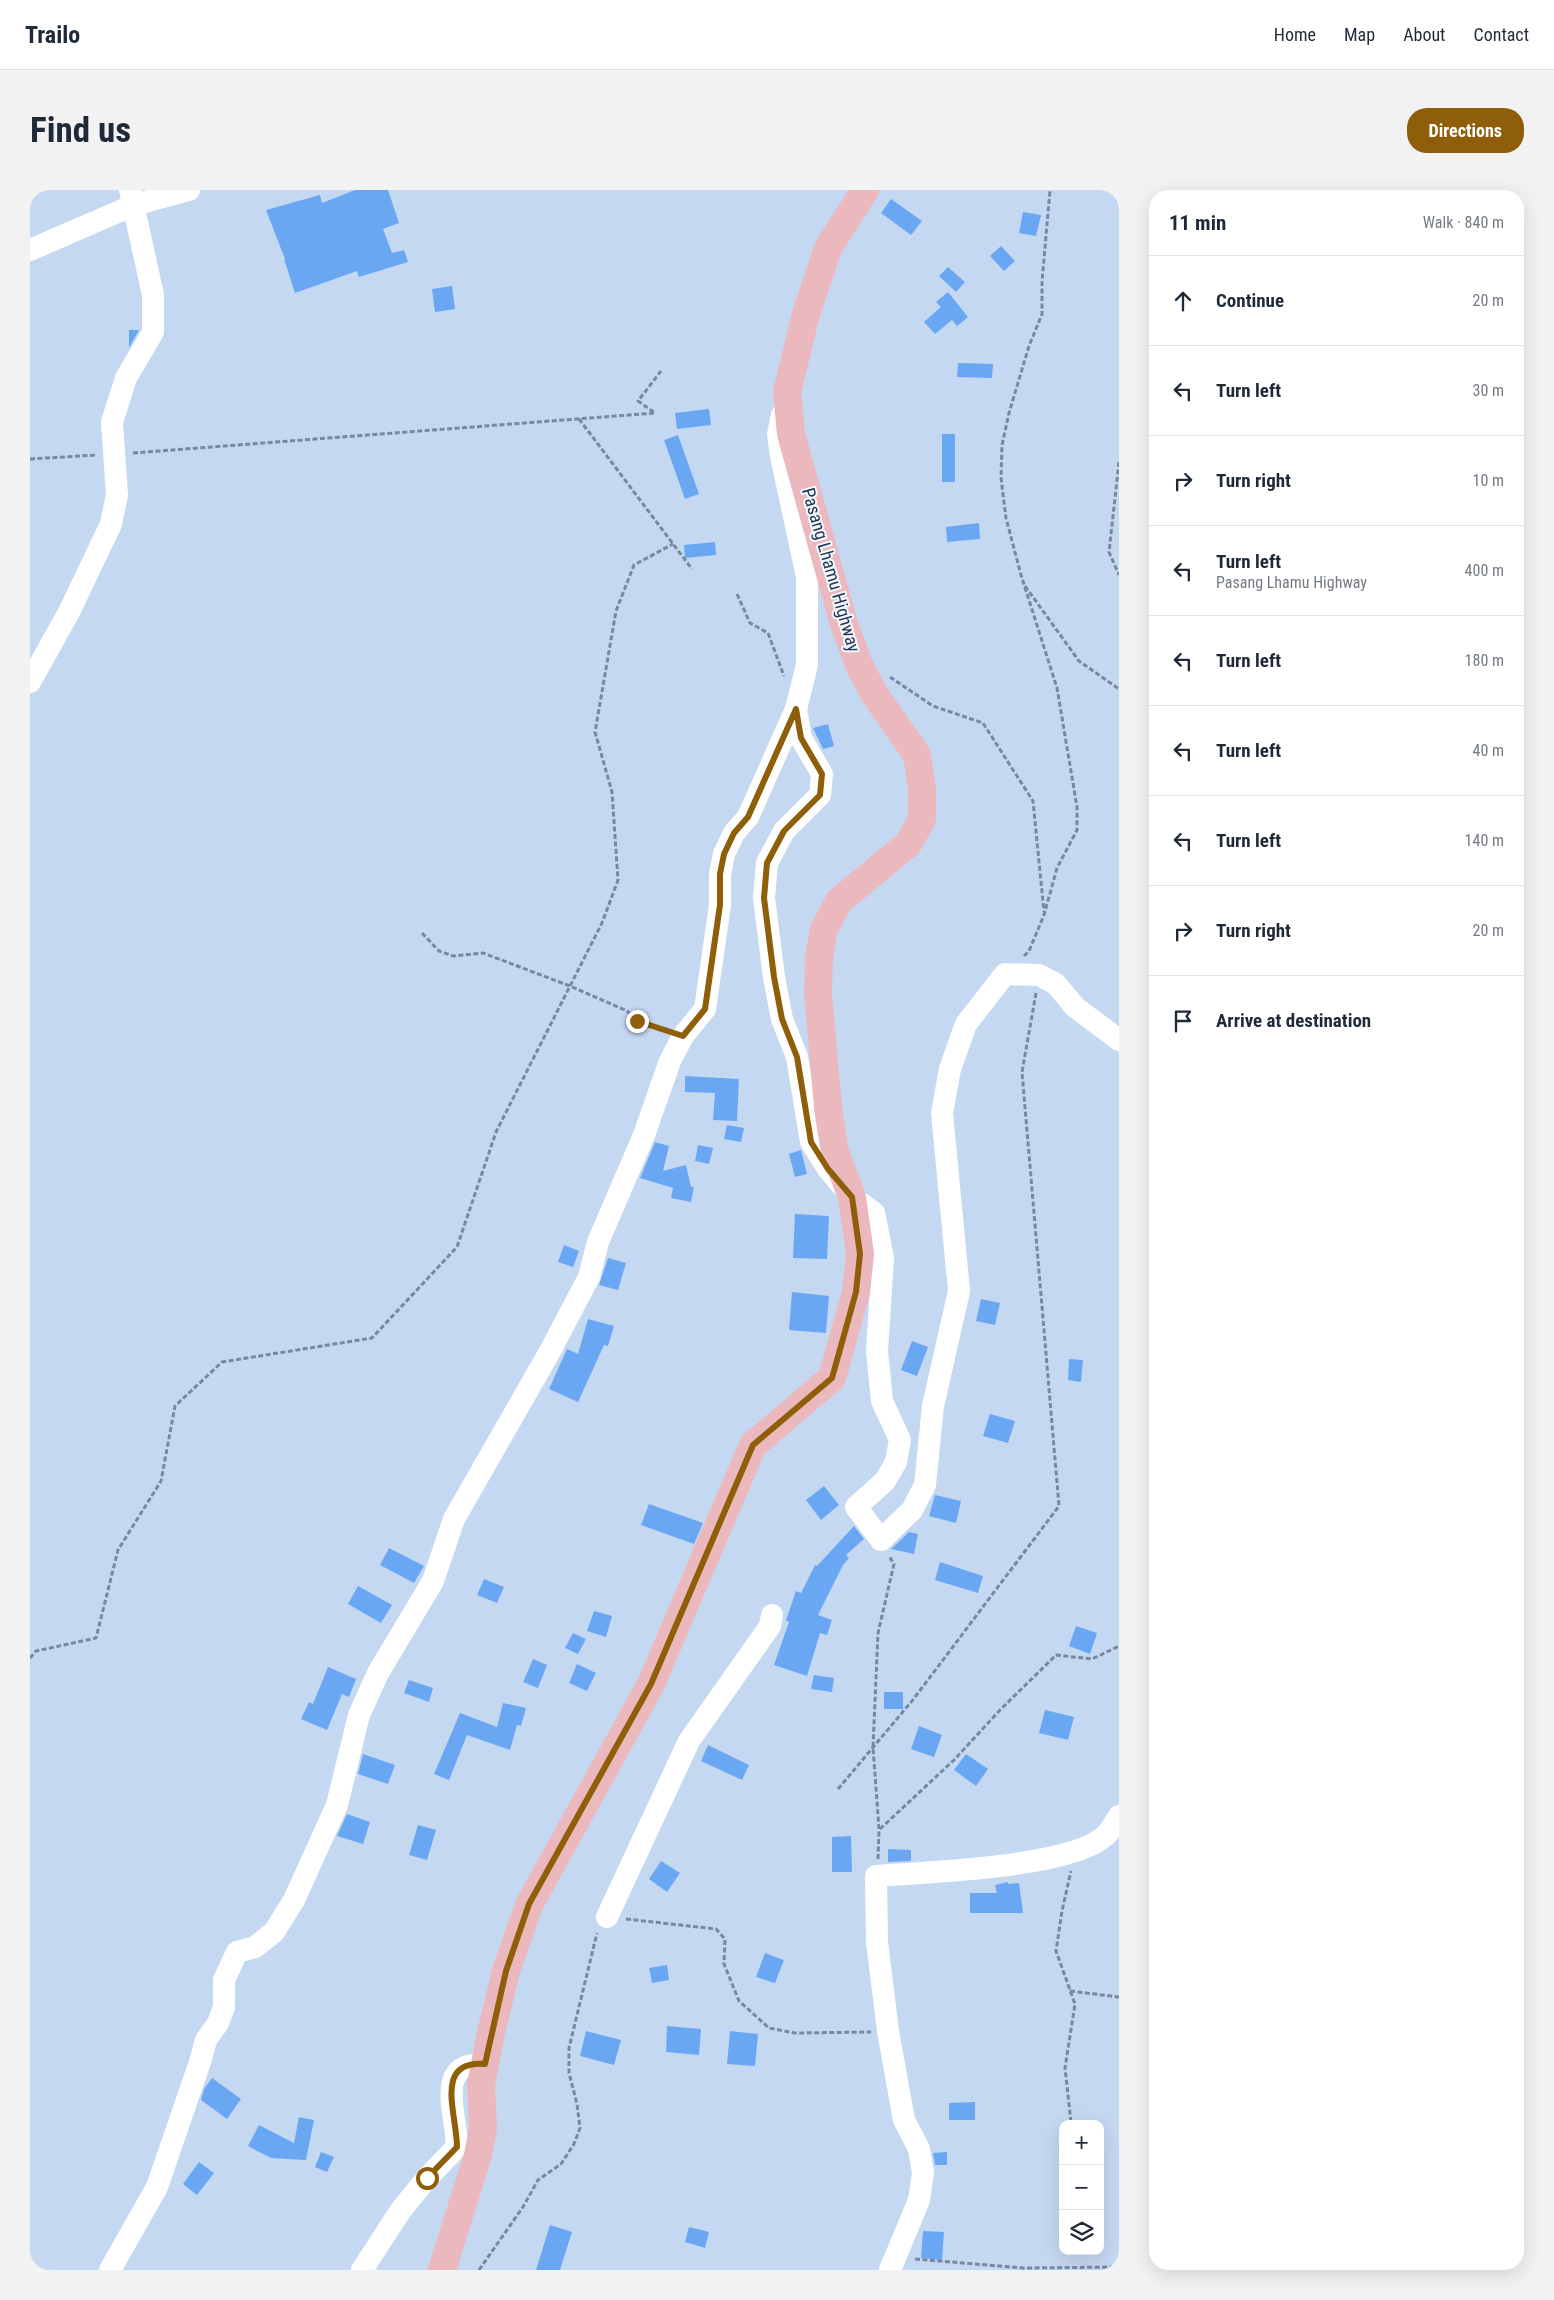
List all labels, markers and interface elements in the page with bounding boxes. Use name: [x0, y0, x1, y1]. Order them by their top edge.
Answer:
text: Trailo: [25, 21, 80, 49]
text: Home: [1274, 24, 1316, 45]
text: Map: [1344, 24, 1375, 45]
text: About: [1403, 24, 1445, 45]
text: Contact: [1473, 24, 1529, 45]
button: Directions: [1407, 108, 1524, 153]
text: Find us: [30, 110, 131, 151]
text: 11 min: [1169, 211, 1226, 235]
text: Walk · 840 m: [1423, 213, 1504, 232]
icon: ahead: [1169, 287, 1197, 315]
text: Continue: [1216, 289, 1284, 312]
text: 20 m: [1472, 291, 1504, 310]
icon: left: [1169, 377, 1197, 405]
text: Turn left: [1216, 379, 1281, 402]
text: 30 m: [1472, 381, 1504, 400]
icon: right: [1169, 467, 1197, 495]
text: Turn right: [1216, 469, 1291, 492]
text: 10 m: [1472, 471, 1504, 490]
street label: Pasang Lhamu Highway: [798, 485, 865, 655]
text: Turn left: [1216, 550, 1281, 573]
icon: left: [1169, 557, 1197, 585]
text: 400 m: [1465, 561, 1504, 580]
text: Pasang Lhamu Highway: [1216, 573, 1367, 592]
icon: left: [1169, 647, 1197, 675]
text: Turn left: [1216, 649, 1281, 672]
text: 180 m: [1465, 651, 1504, 670]
icon: left: [1169, 737, 1197, 765]
text: Turn left: [1216, 739, 1281, 762]
text: 40 m: [1472, 741, 1504, 760]
icon: left: [1169, 827, 1197, 855]
text: Turn left: [1216, 829, 1281, 852]
text: 140 m: [1465, 831, 1504, 850]
icon: right: [1169, 917, 1197, 945]
text: Turn right: [1216, 919, 1291, 942]
text: 20 m: [1472, 921, 1504, 940]
icon: arrive: [1169, 1007, 1197, 1035]
text: Arrive at destination: [1216, 1009, 1371, 1032]
route end: [626, 1010, 649, 1033]
map controls: [1059, 2120, 1104, 2255]
button: +: [1059, 2120, 1104, 2165]
button: −: [1059, 2165, 1104, 2210]
route start: [416, 2167, 439, 2190]
button: layers: [1059, 2210, 1104, 2255]

